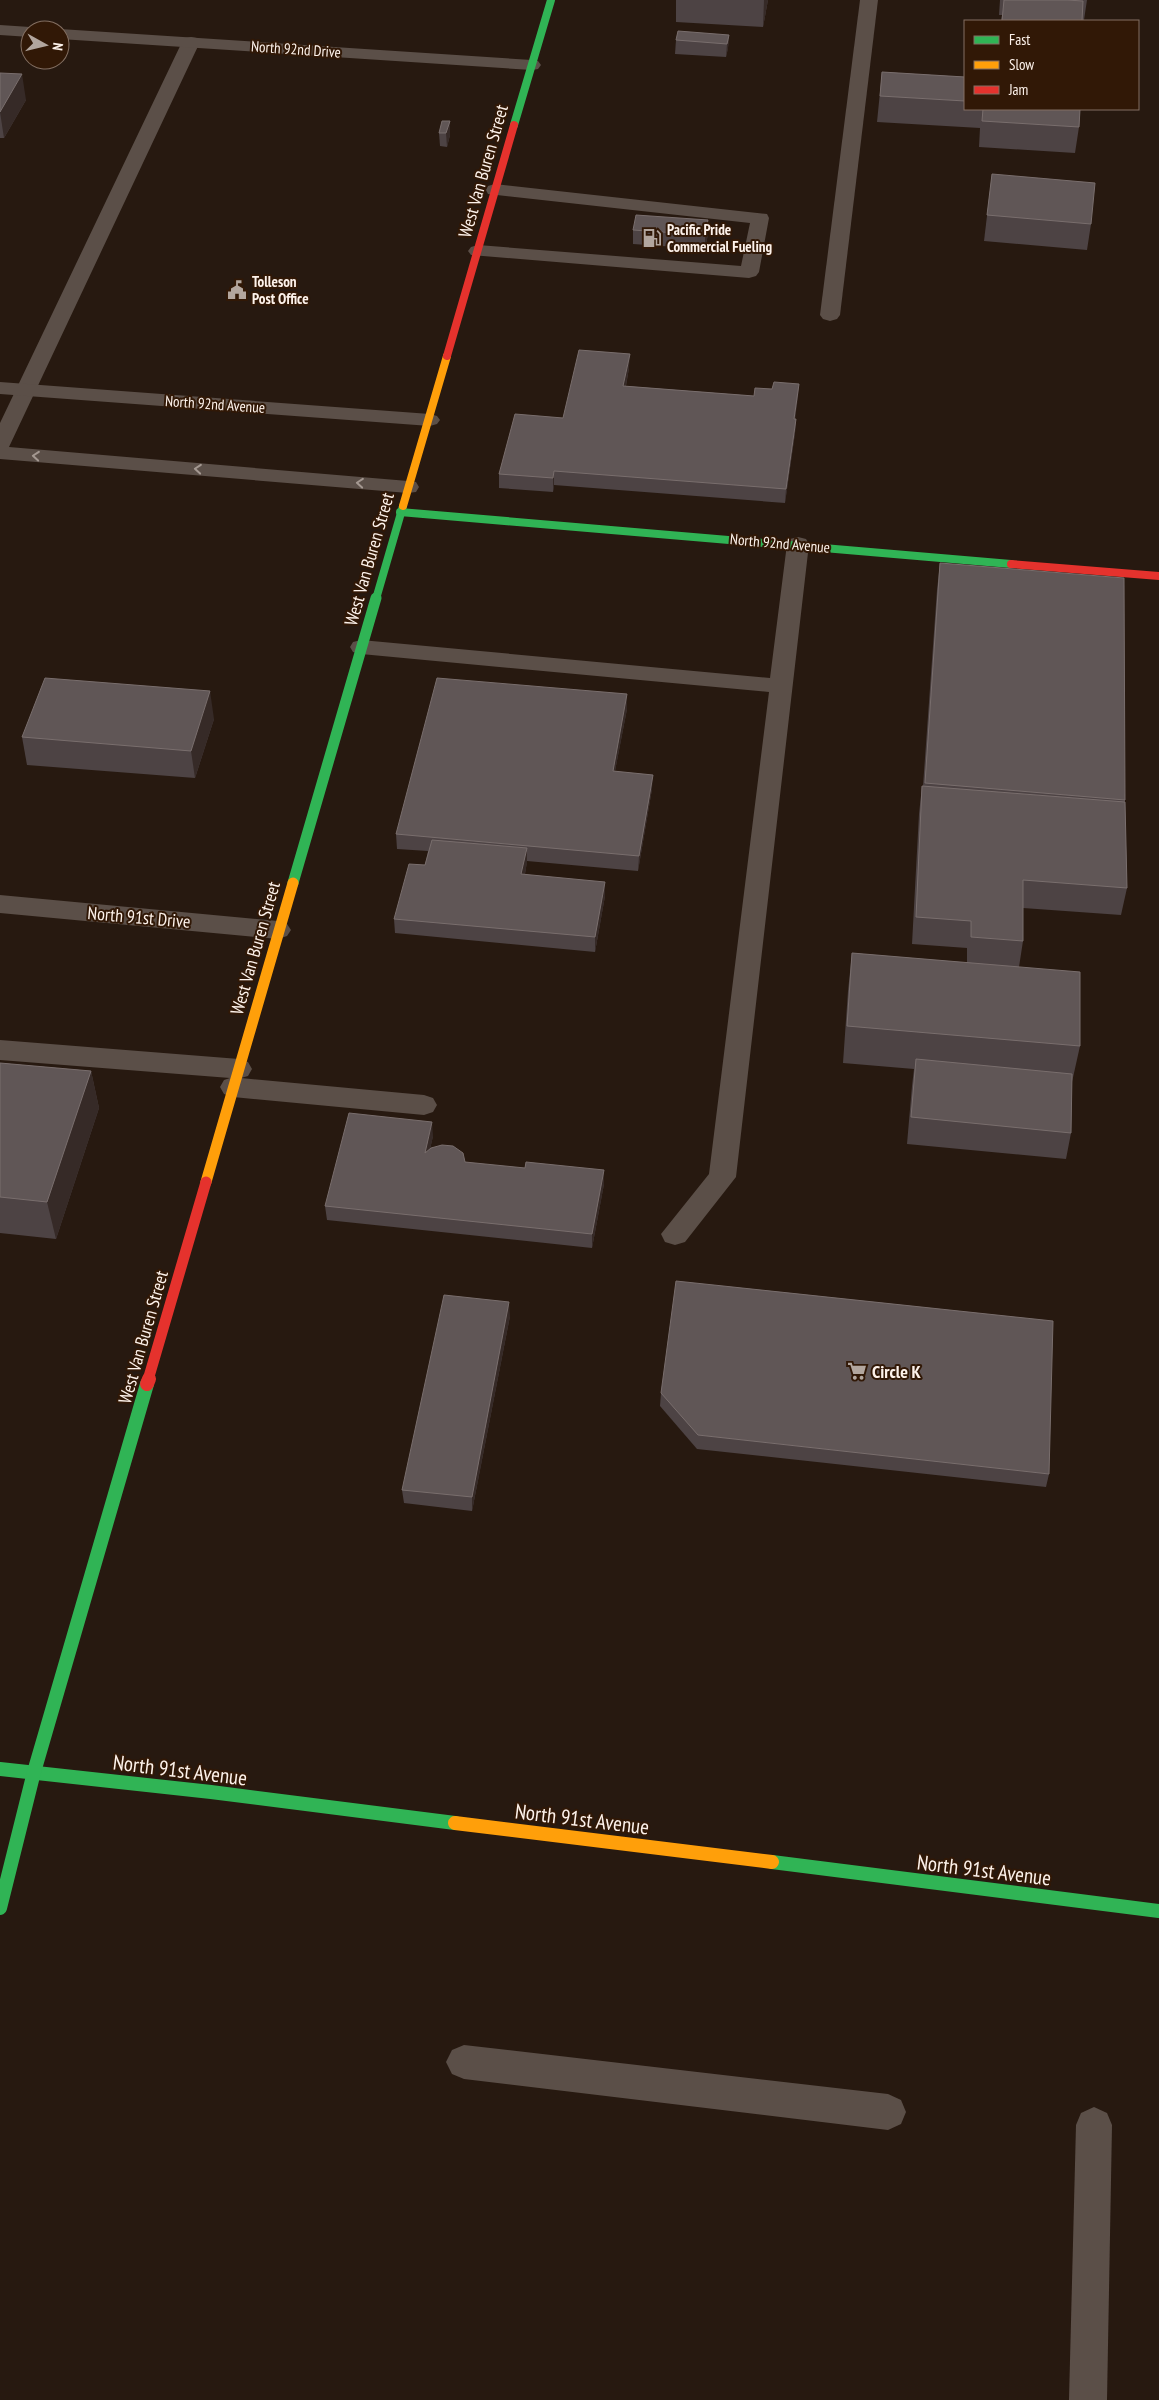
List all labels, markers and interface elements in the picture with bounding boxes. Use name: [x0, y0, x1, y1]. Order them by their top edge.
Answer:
north arrow: [20, 20, 70, 70]
legend: [964, 20, 1139, 110]
text: Fast: [1009, 30, 1030, 49]
street label: North 92nd Drive: [250, 36, 342, 62]
text: N: [48, 42, 67, 52]
text: Slow: [1009, 55, 1034, 74]
text: Jam: [1008, 80, 1028, 99]
street label: West Van Buren Street: [453, 102, 513, 240]
place label: Pacific Pride Commercial Fueling: [667, 220, 772, 256]
fuel station icon: Pacific Pride Commercial Fueling: [641, 227, 663, 249]
place label: Tolleson Post Office: [252, 272, 309, 308]
public building icon: Tolleson Post Office: [226, 279, 248, 301]
street label: North 92nd Avenue: [164, 391, 266, 417]
one-way arrow: [31, 451, 39, 462]
one-way arrow: [193, 464, 201, 475]
one-way arrow: [355, 478, 363, 489]
street label: West Van Buren Street: [339, 490, 399, 628]
street label: North 92nd Avenue: [729, 529, 831, 557]
street label: West Van Buren Street: [225, 879, 285, 1017]
street label: North 91st Drive: [87, 901, 191, 933]
street label: West Van Buren Street: [113, 1268, 173, 1406]
supermarket icon: Circle K: [846, 1360, 868, 1382]
place label: Circle K: [872, 1360, 922, 1383]
street label: North 91st Avenue: [111, 1748, 249, 1792]
street label: North 91st Avenue: [513, 1797, 651, 1841]
street label: North 91st Avenue: [915, 1848, 1053, 1892]

